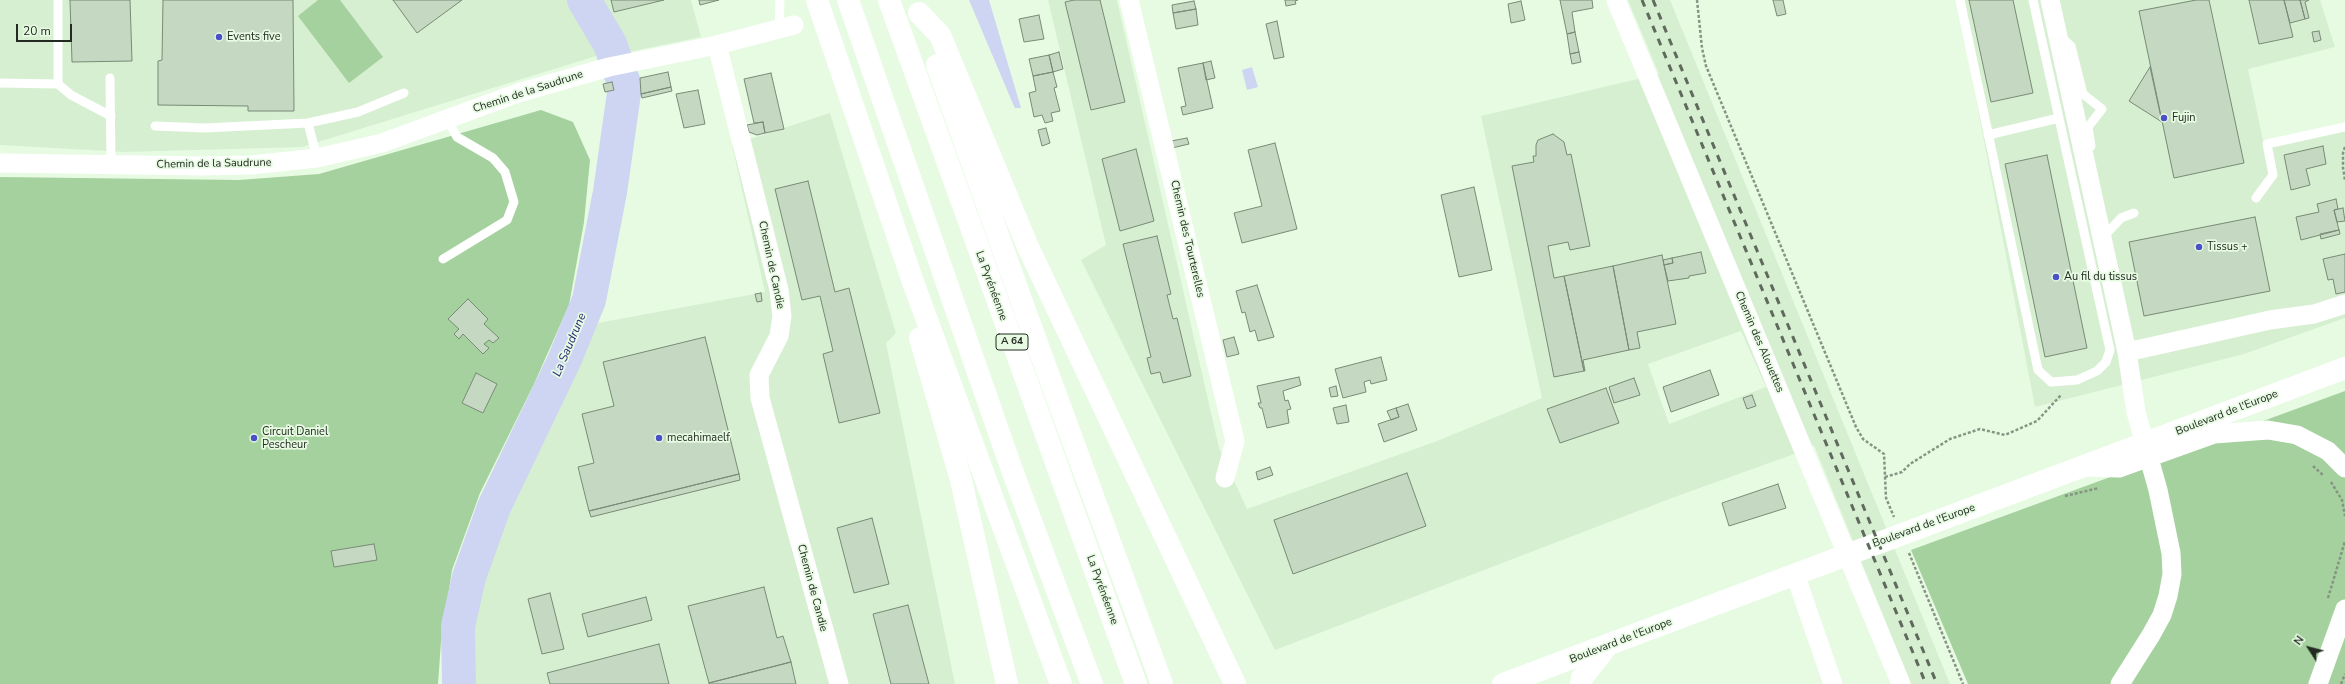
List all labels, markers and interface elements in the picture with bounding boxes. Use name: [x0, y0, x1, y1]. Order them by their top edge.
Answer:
scale bar: [18, 16, 74, 42]
text: 20 m: [23, 23, 51, 39]
place label: Events five: [227, 30, 281, 44]
marker: Events five: [214, 32, 224, 42]
street label: Chemin de la Saudrune: [471, 68, 585, 116]
place label: Fujin: [2172, 111, 2195, 125]
marker: Fujin: [2159, 113, 2169, 123]
street label: Chemin de la Saudrune: [156, 156, 272, 172]
street label: Chemin des Tourterelles: [1167, 179, 1207, 299]
street label: Chemin de Candie: [755, 220, 787, 310]
place label: Tissus +: [2207, 240, 2248, 254]
marker: Tissus +: [2194, 242, 2204, 252]
street label: La Pyrénéenne: [972, 249, 1010, 323]
place label: Au fil du tissus: [2064, 270, 2137, 284]
marker: Au fil du tissus: [2051, 272, 2061, 282]
street label: Chemin des Alouettes: [1732, 289, 1786, 395]
water label: La Saudrune: [550, 311, 590, 379]
road number: A 64: [996, 334, 1028, 350]
street label: Boulevard de l'Europe: [2174, 387, 2280, 439]
place label: Circuit Daniel Pescheur: [262, 425, 328, 451]
place label: mecahimaelf: [667, 431, 730, 445]
marker: Circuit Daniel Pescheur: [249, 433, 259, 443]
marker: mecahimaelf: [654, 433, 664, 443]
street label: Boulevard de l'Europe: [1871, 501, 1977, 551]
street label: Chemin de Candie: [794, 543, 830, 633]
street label: La Pyrénéenne: [1083, 553, 1121, 627]
street label: Boulevard de l'Europe: [1568, 615, 1674, 667]
north arrow: [2289, 628, 2329, 668]
text: N: [2290, 633, 2307, 648]

